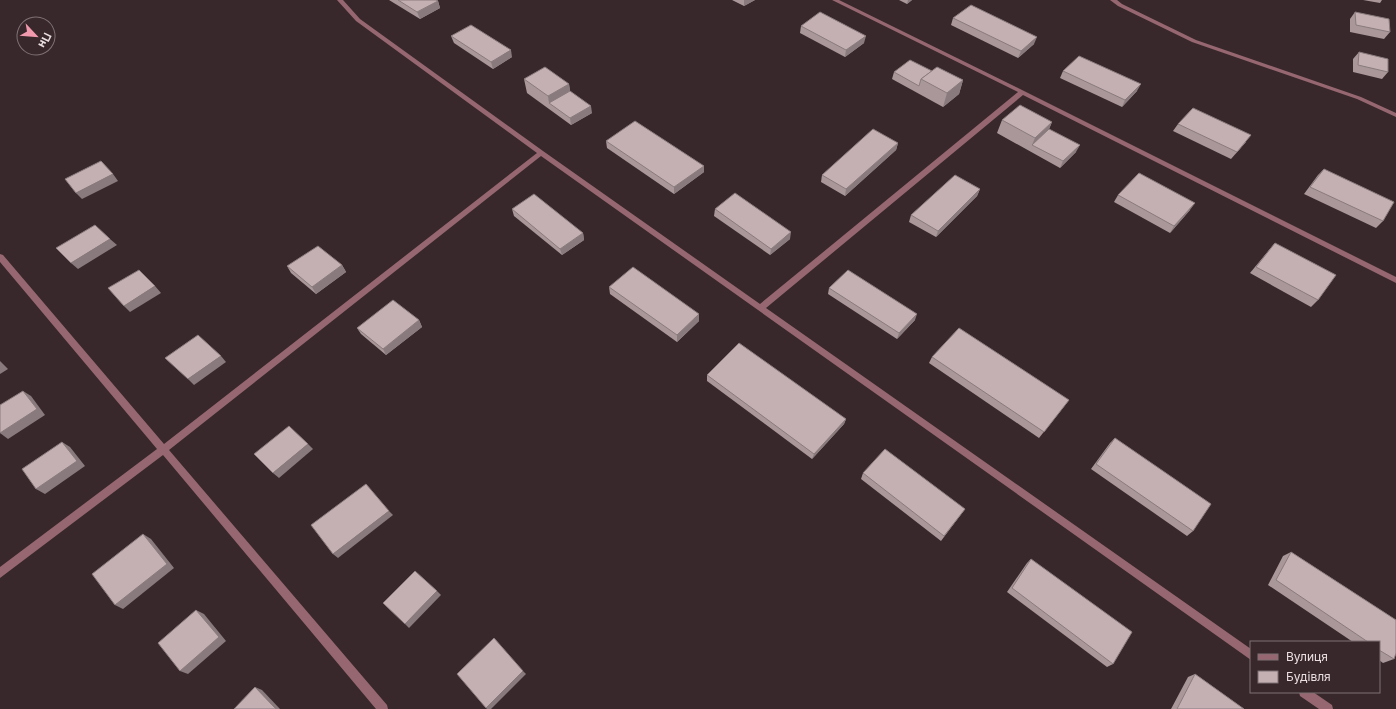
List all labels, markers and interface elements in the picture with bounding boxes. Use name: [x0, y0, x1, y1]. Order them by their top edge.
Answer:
north arrow: [16, 16, 56, 56]
text: Пн: [35, 31, 55, 50]
legend: [1250, 641, 1380, 693]
text: Вулиця: [1286, 649, 1328, 664]
text: Будівля: [1286, 669, 1331, 684]

